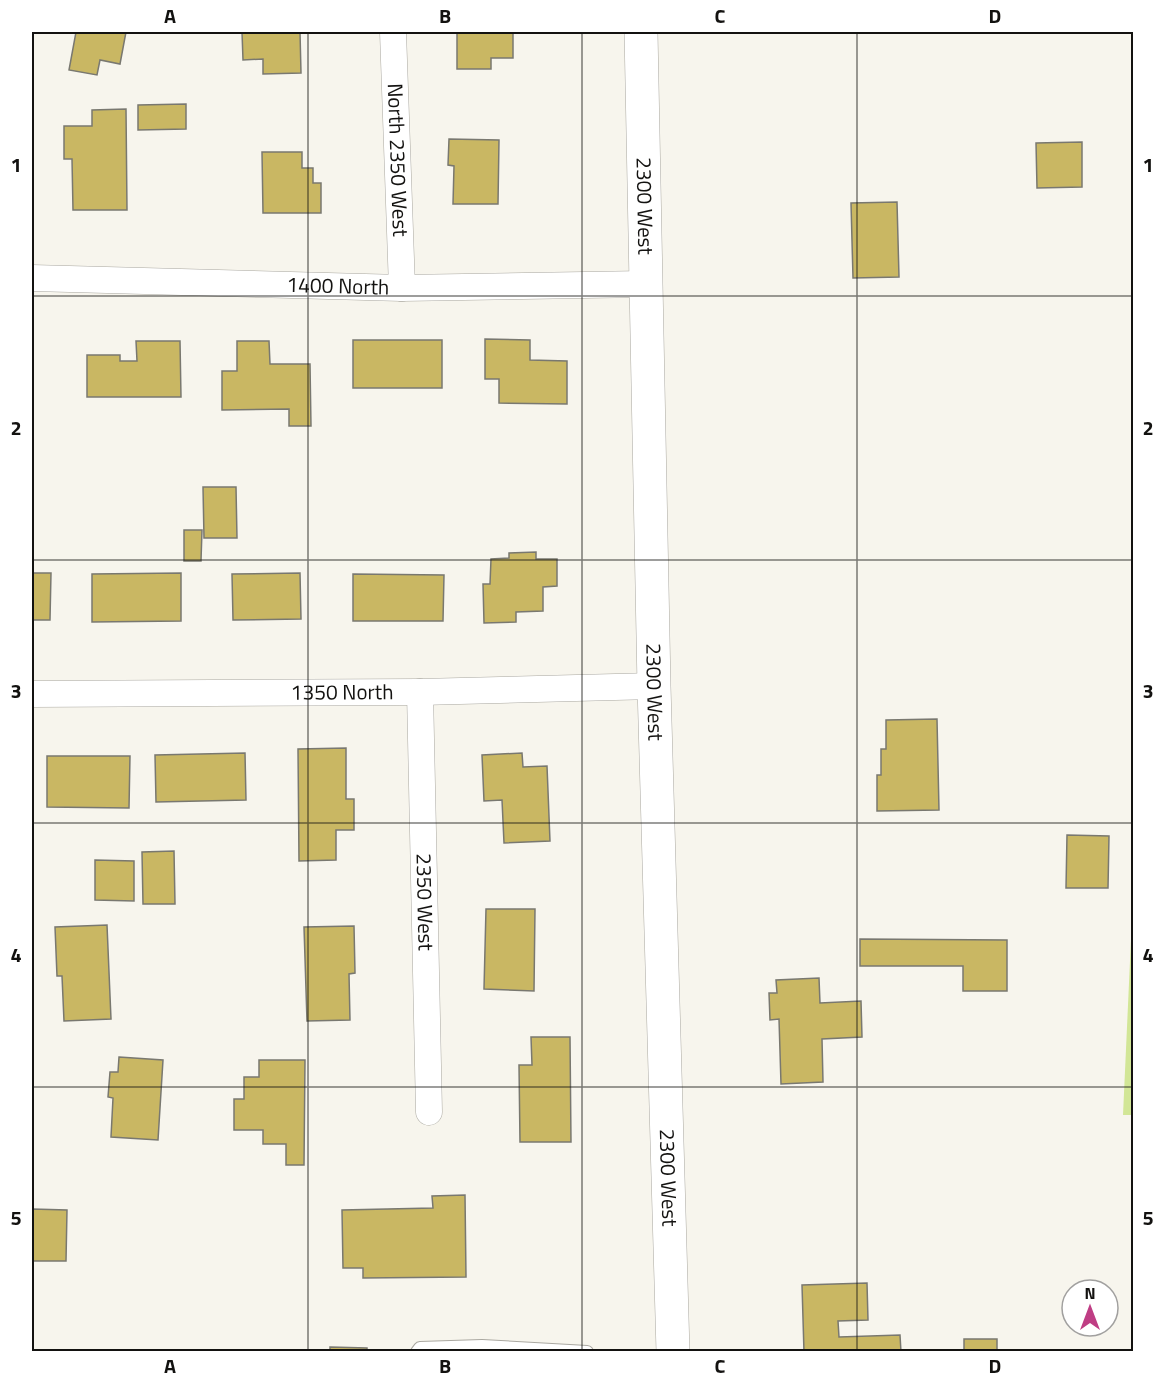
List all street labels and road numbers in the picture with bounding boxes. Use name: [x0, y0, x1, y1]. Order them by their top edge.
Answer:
street label: North 2350 West: [380, 83, 417, 238]
street label: 2300 West: [628, 157, 662, 256]
street label: 1400 North: [286, 268, 390, 303]
street label: 2300 West: [638, 643, 673, 742]
street label: 1350 North: [291, 675, 393, 708]
street label: 2350 West: [408, 853, 443, 952]
street label: 2300 West: [652, 1128, 686, 1228]

